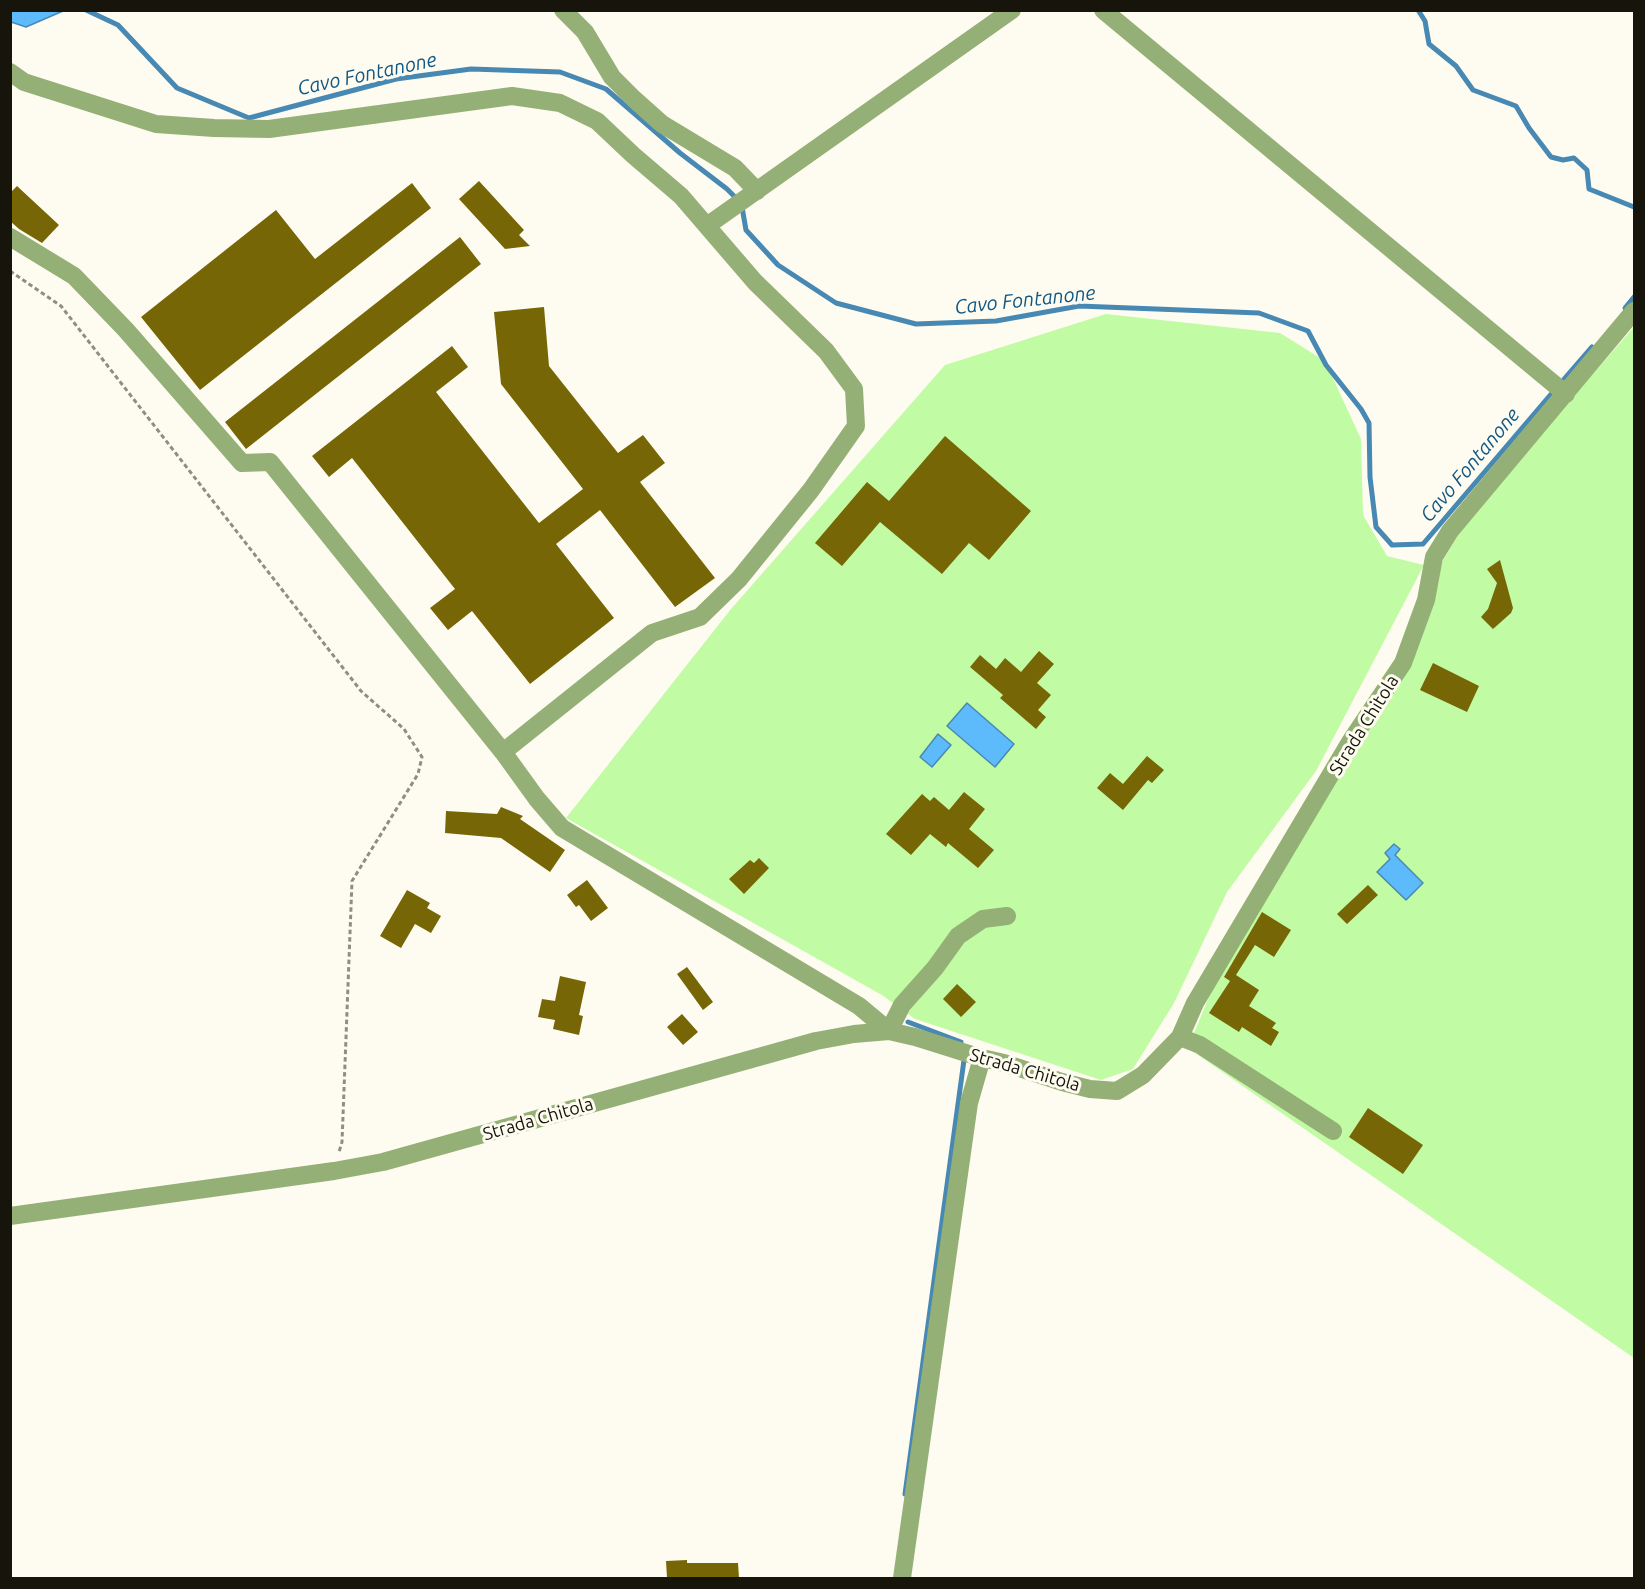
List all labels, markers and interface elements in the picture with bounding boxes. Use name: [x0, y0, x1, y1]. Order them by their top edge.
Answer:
water label: Cavo Fontanone: [295, 48, 439, 100]
water label: Cavo Fontanone: [953, 281, 1097, 319]
water label: Cavo Fontanone: [1415, 403, 1525, 527]
street label: Strada Chitola: [1325, 671, 1403, 779]
street label: Strada Chitola: [967, 1044, 1083, 1096]
street label: Strada Chitola: [480, 1093, 596, 1145]

